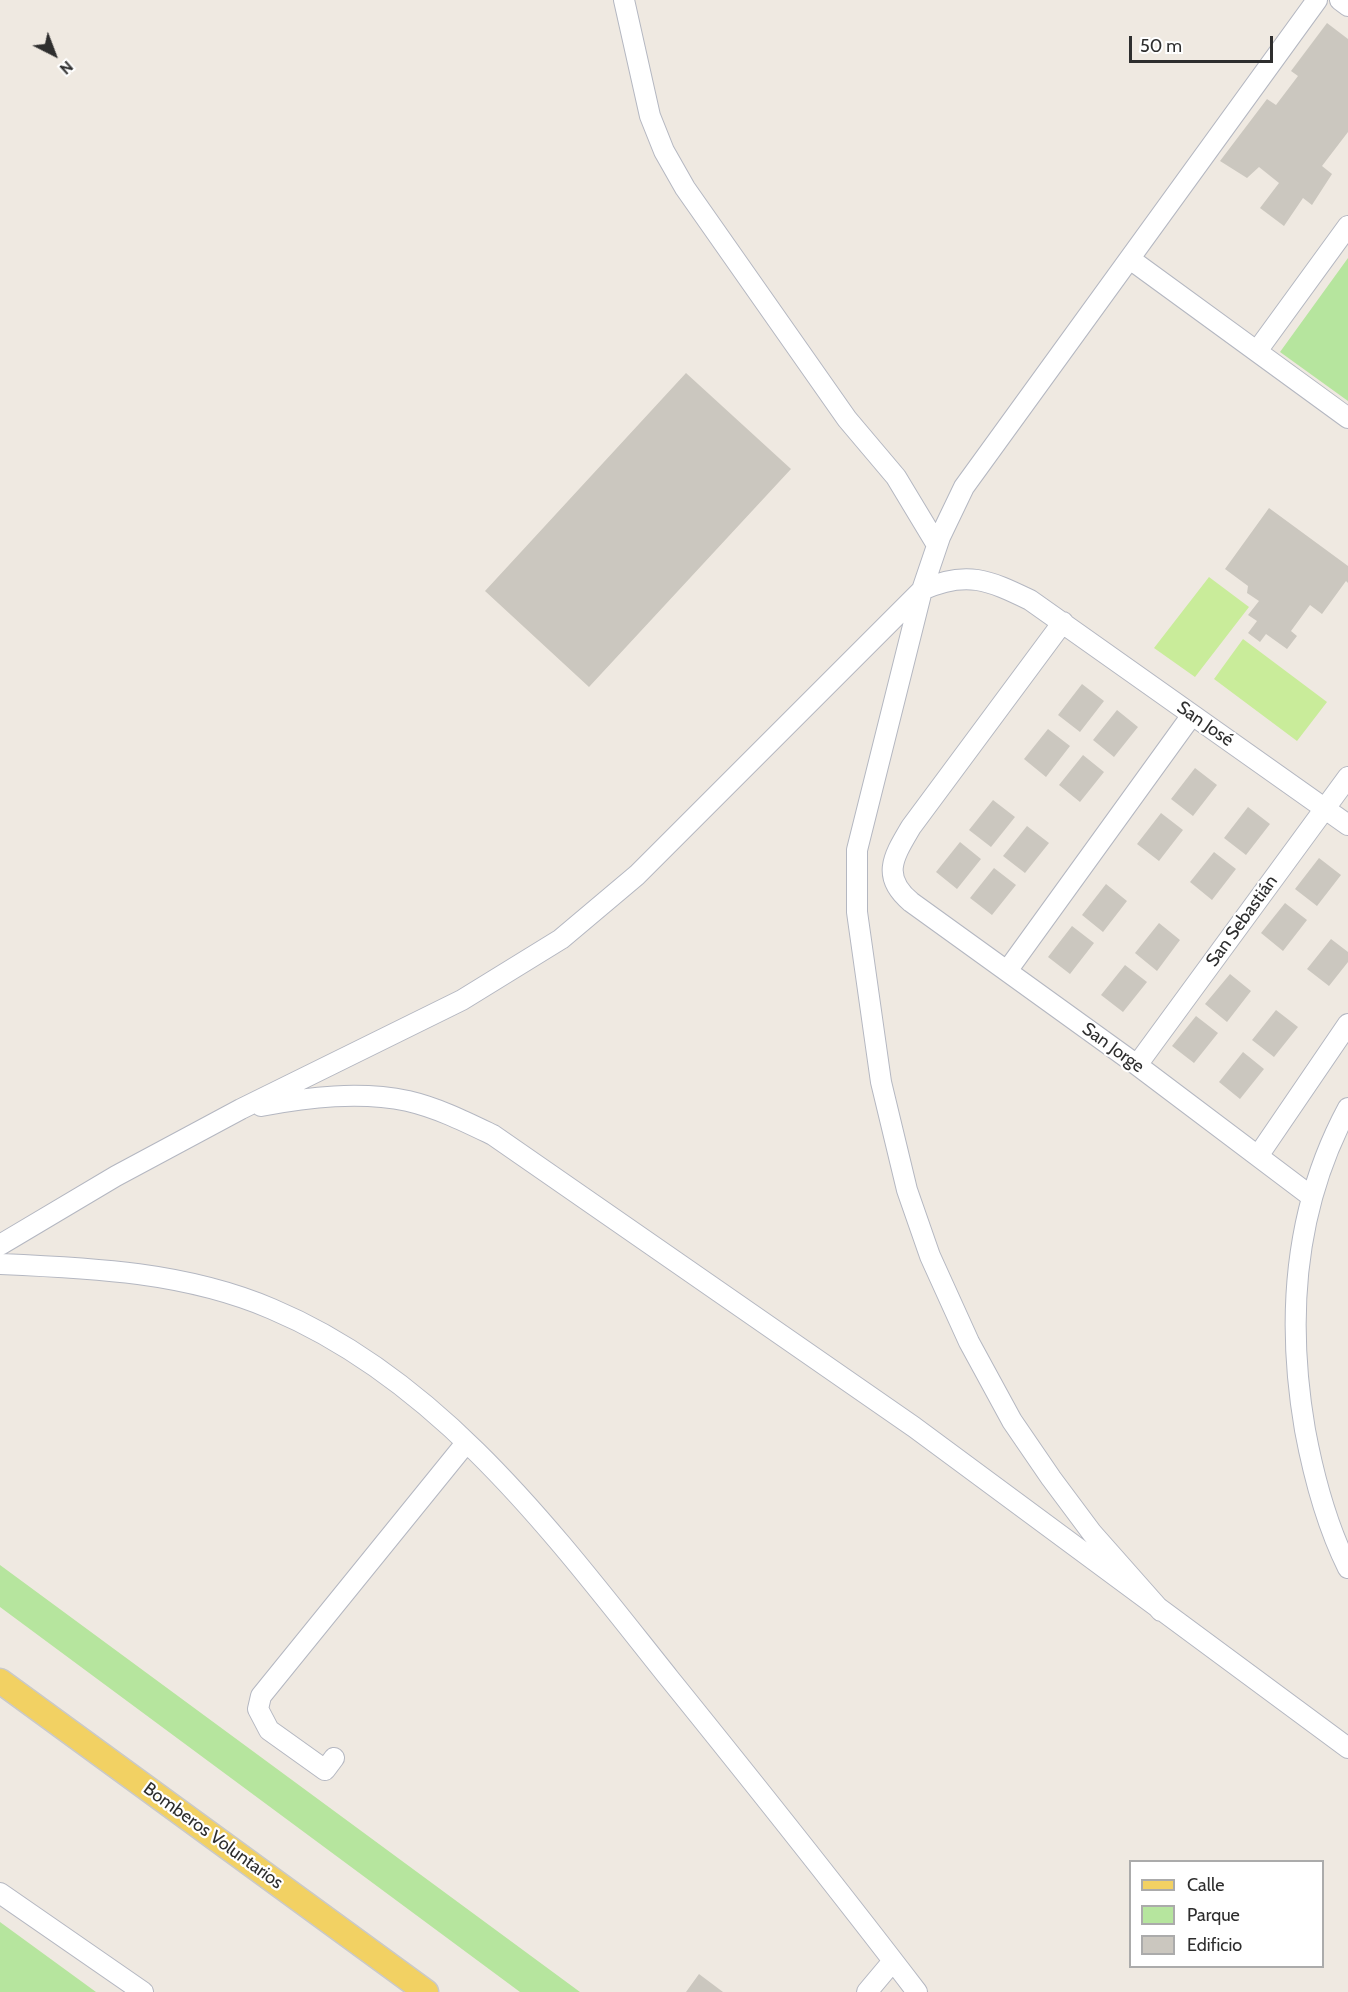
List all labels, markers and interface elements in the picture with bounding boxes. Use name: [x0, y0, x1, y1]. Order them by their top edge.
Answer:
north arrow: [24, 24, 84, 84]
scale bar: [1132, 24, 1276, 62]
text: 50 m: [1140, 35, 1182, 57]
text: N: [56, 57, 77, 79]
street label: San José: [1173, 697, 1237, 751]
street label: San Sebastián: [1202, 871, 1282, 971]
street label: San Jorge: [1078, 1018, 1148, 1078]
street label: Bomberos Voluntarios: [139, 1778, 287, 1894]
legend: [1129, 1860, 1324, 1968]
text: Calle: [1187, 1874, 1224, 1896]
text: Parque: [1187, 1904, 1240, 1926]
text: Edificio: [1187, 1934, 1242, 1956]

